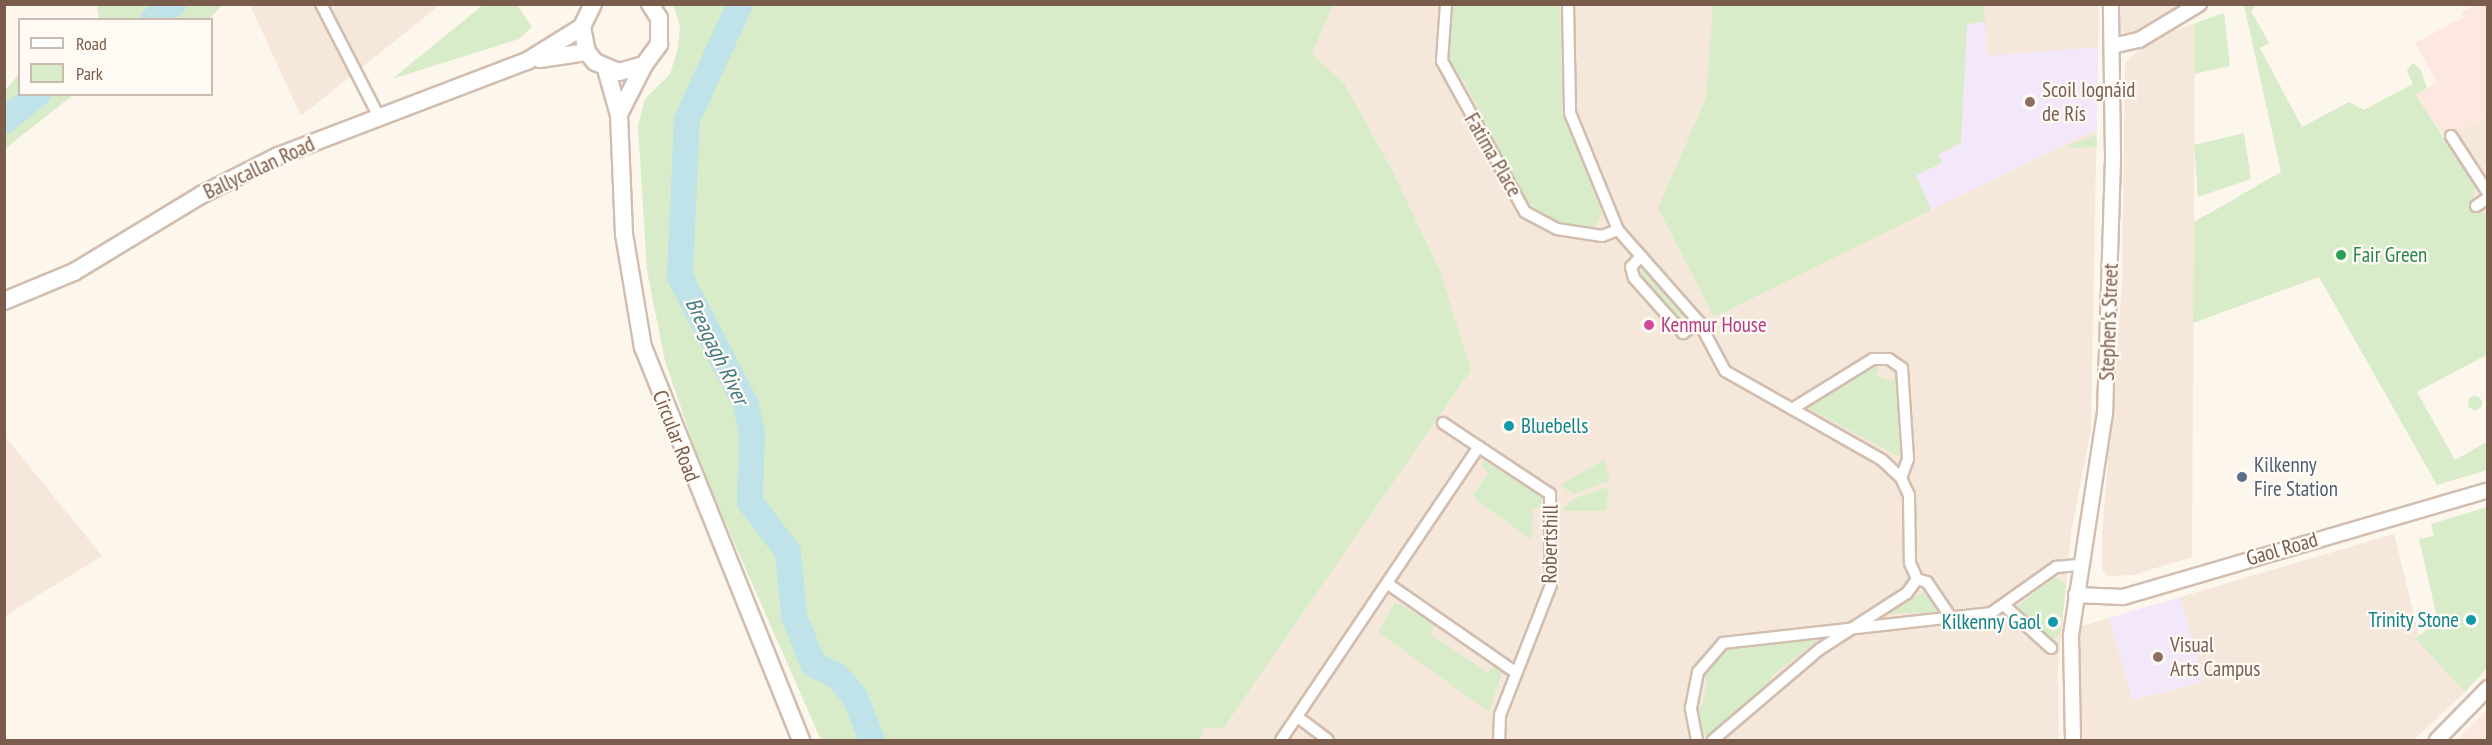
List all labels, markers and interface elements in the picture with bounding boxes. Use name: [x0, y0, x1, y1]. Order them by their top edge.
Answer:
legend: [18, 18, 213, 96]
text: Road: [76, 32, 107, 55]
text: Park: [76, 62, 103, 85]
place label: Scoil Iognáid de Rís: [2042, 77, 2135, 127]
marker: Scoil Iognáid de Rís: [2023, 95, 2037, 109]
street label: Fatima Place: [1459, 109, 1527, 201]
street label: Ballycallan Road: [200, 131, 318, 205]
place label: Fair Green: [2353, 242, 2427, 268]
marker: Fair Green: [2334, 248, 2348, 262]
street label: Stephen's Street: [2094, 263, 2124, 381]
water label: Breagagh River: [680, 293, 754, 409]
place label: Kenmur House: [1661, 312, 1767, 338]
marker: Kenmur House: [1642, 318, 1656, 332]
street label: Circular Road: [647, 387, 705, 485]
place label: Bluebells: [1521, 413, 1588, 439]
marker: Bluebells: [1502, 419, 1516, 433]
place label: Kilkenny Fire Station: [2254, 452, 2338, 502]
marker: Kilkenny Fire Station: [2235, 470, 2249, 484]
street label: Robertshill: [1537, 504, 1563, 584]
street label: Gaol Road: [2243, 527, 2321, 571]
place label: Trinity Stone: [2368, 607, 2459, 633]
place label: Kilkenny Gaol: [1941, 609, 2041, 635]
marker: Trinity Stone: [2464, 613, 2478, 627]
marker: Kilkenny Gaol: [2046, 615, 2060, 629]
place label: Visual Arts Campus: [2170, 632, 2260, 682]
marker: Visual Arts Campus: [2151, 650, 2165, 664]

